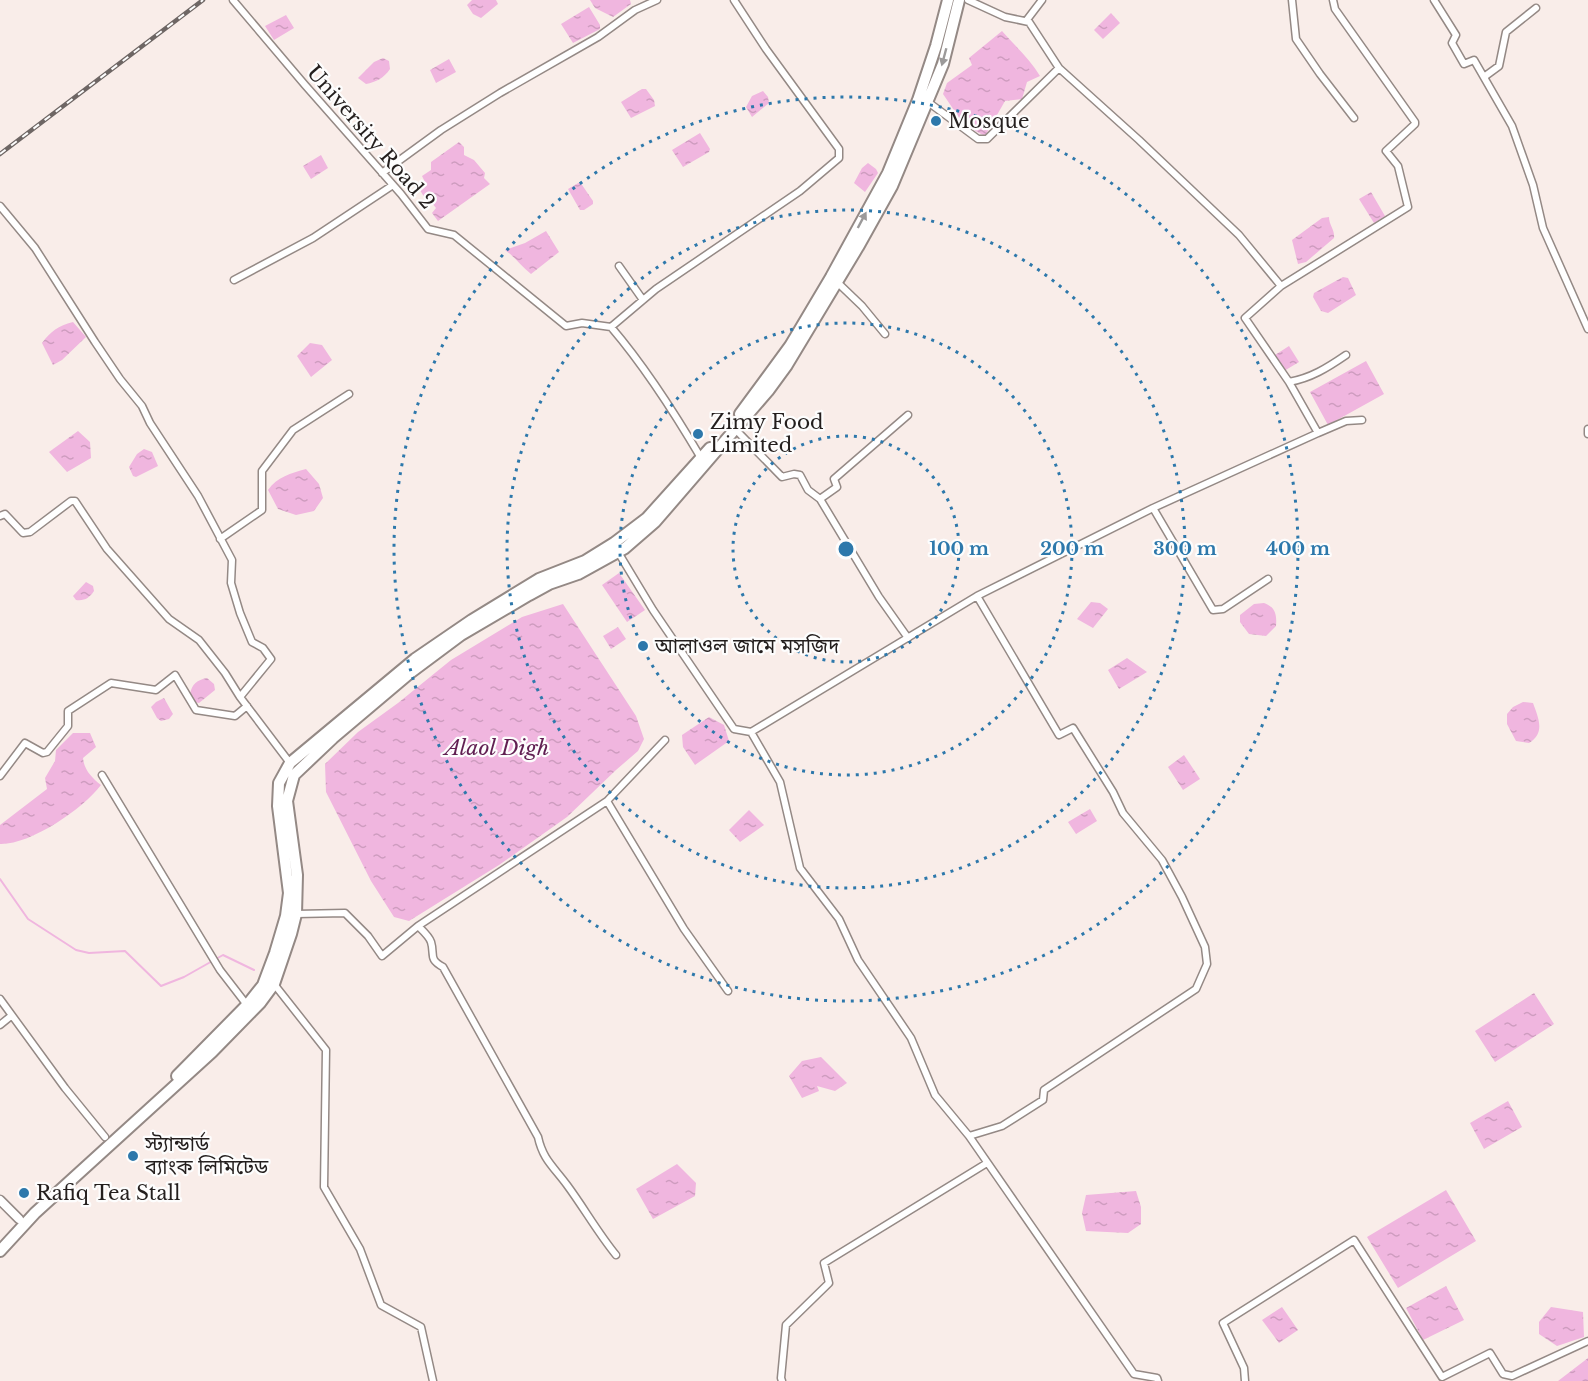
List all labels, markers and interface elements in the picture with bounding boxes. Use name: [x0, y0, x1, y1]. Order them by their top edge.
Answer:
one-way arrow: [939, 48, 949, 66]
street label: University Road 2: [302, 60, 440, 214]
place label: Mosque: [948, 109, 1029, 133]
marker: Mosque: [929, 114, 943, 128]
one-way arrow: [857, 211, 867, 228]
place label: Zimy Food Limited: [710, 410, 823, 457]
marker: Zimy Food Limited: [691, 427, 705, 441]
text: 100 m: [929, 538, 989, 560]
text: 200 m: [1040, 538, 1104, 560]
text: 300 m: [1153, 538, 1217, 560]
text: 400 m: [1266, 538, 1330, 560]
centre of rings: [836, 539, 856, 559]
place label: আলাওল জামে মসজিদ: [654, 634, 840, 658]
marker: আলাওল জামে মসজিদ: [636, 639, 650, 653]
water label: Alaol Digh: [442, 735, 549, 761]
place label: স্ট্যান্ডার্ড ব্যাংক লিমিটেড: [144, 1131, 269, 1179]
marker: স্ট্যান্ডার্ড ব্যাংক লিমিটেড: [126, 1149, 140, 1163]
place label: Rafiq Tea Stall: [36, 1181, 180, 1205]
marker: Rafiq Tea Stall: [17, 1186, 31, 1200]

